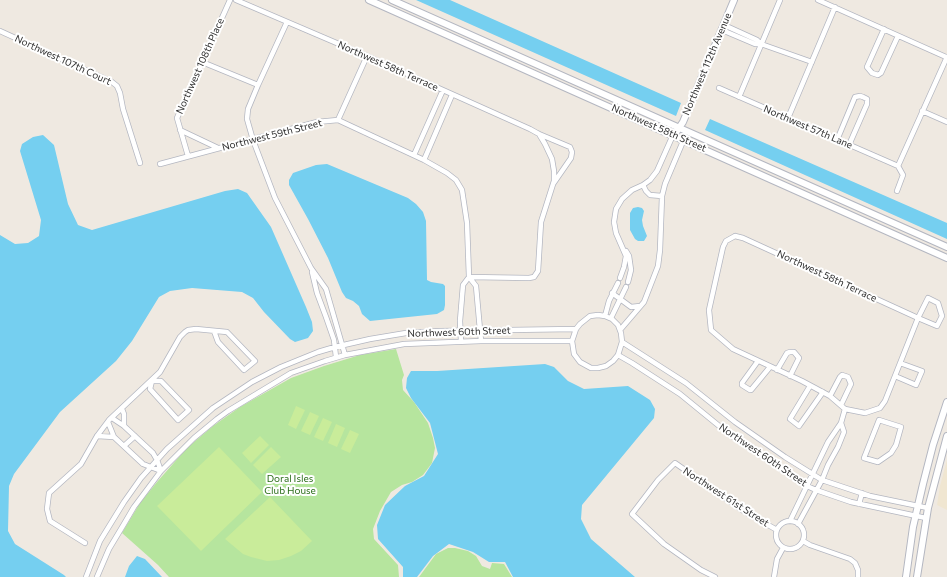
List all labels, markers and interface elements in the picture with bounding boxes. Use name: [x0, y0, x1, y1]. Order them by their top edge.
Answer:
street label: Northwest 112th Avenue: [680, 11, 734, 117]
street label: Northwest 108th Place: [173, 16, 227, 116]
street label: Northwest 107th Court: [13, 32, 113, 88]
street label: Northwest 58th Terrace: [336, 38, 440, 94]
street label: Northwest 58th Street: [610, 102, 708, 154]
street label: Northwest 57th Lane: [762, 103, 854, 151]
street label: Northwest 59th Street: [221, 117, 323, 153]
street label: Northwest 58th Terrace: [775, 248, 879, 304]
street label: Northwest 60th Street: [407, 324, 511, 340]
street label: Northwest 60th Street: [717, 421, 809, 489]
street label: Northwest 61st Street: [681, 465, 771, 529]
park label: Doral Isles Club House: [264, 473, 316, 496]

